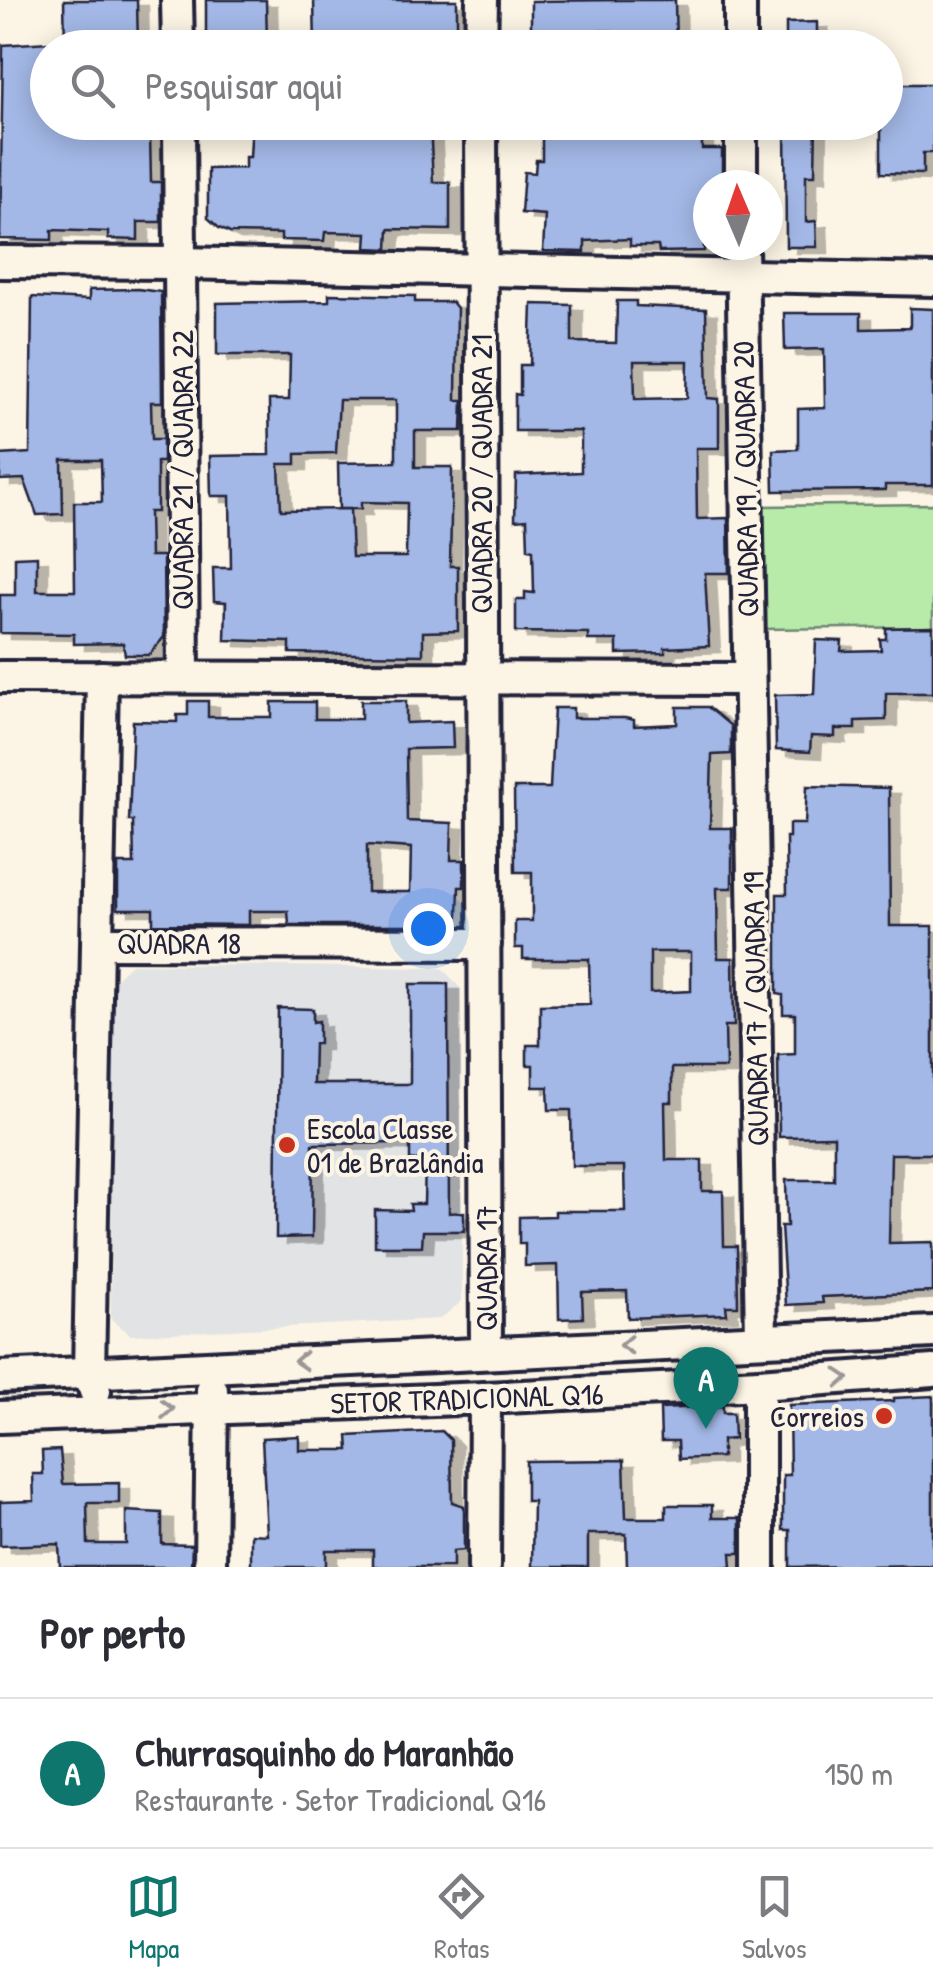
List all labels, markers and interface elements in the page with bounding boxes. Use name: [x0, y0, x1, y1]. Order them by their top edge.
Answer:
search box: [30, 30, 903, 140]
icon: search: [65, 58, 120, 113]
text: Pesquisar aqui: [145, 59, 343, 111]
north arrow: [693, 170, 783, 260]
street label: QUADRA 21 / QUADRA 22: [162, 330, 202, 610]
street label: QUADRA 20 / QUADRA 21: [461, 334, 501, 614]
street label: QUADRA 19 / QUADRA 20: [723, 341, 767, 617]
street label: QUADRA 17 / QUADRA 19: [733, 871, 777, 1147]
your location: [403, 903, 454, 954]
street label: QUADRA 18: [117, 923, 241, 963]
place label: Escola Classe 01 de Brazlândia: [307, 1108, 484, 1182]
marker: Escola Classe 01 de Brazlândia: [276, 1134, 298, 1156]
street label: QUADRA 17: [466, 1205, 506, 1331]
one-way arrow: [617, 1334, 633, 1355]
pin: A: [674, 1346, 738, 1429]
one-way arrow: [293, 1350, 309, 1371]
one-way arrow: [834, 1368, 850, 1389]
street label: SETOR TRADICIONAL Q16: [330, 1373, 604, 1423]
place label: Correios: [770, 1396, 864, 1436]
one-way arrow: [160, 1398, 176, 1419]
marker: Correios: [873, 1405, 895, 1427]
text: Por perto: [40, 1604, 185, 1661]
text: Churrasquinho do Maranhão: [135, 1726, 514, 1778]
text: A: [65, 1752, 80, 1795]
text: 150 m: [824, 1752, 893, 1795]
text: Restaurante · Setor Tradicional Q16: [135, 1778, 546, 1821]
tab: Mapa: [126, 1869, 181, 1967]
tab: Rotas: [434, 1869, 489, 1967]
tab: Salvos: [742, 1869, 807, 1967]

